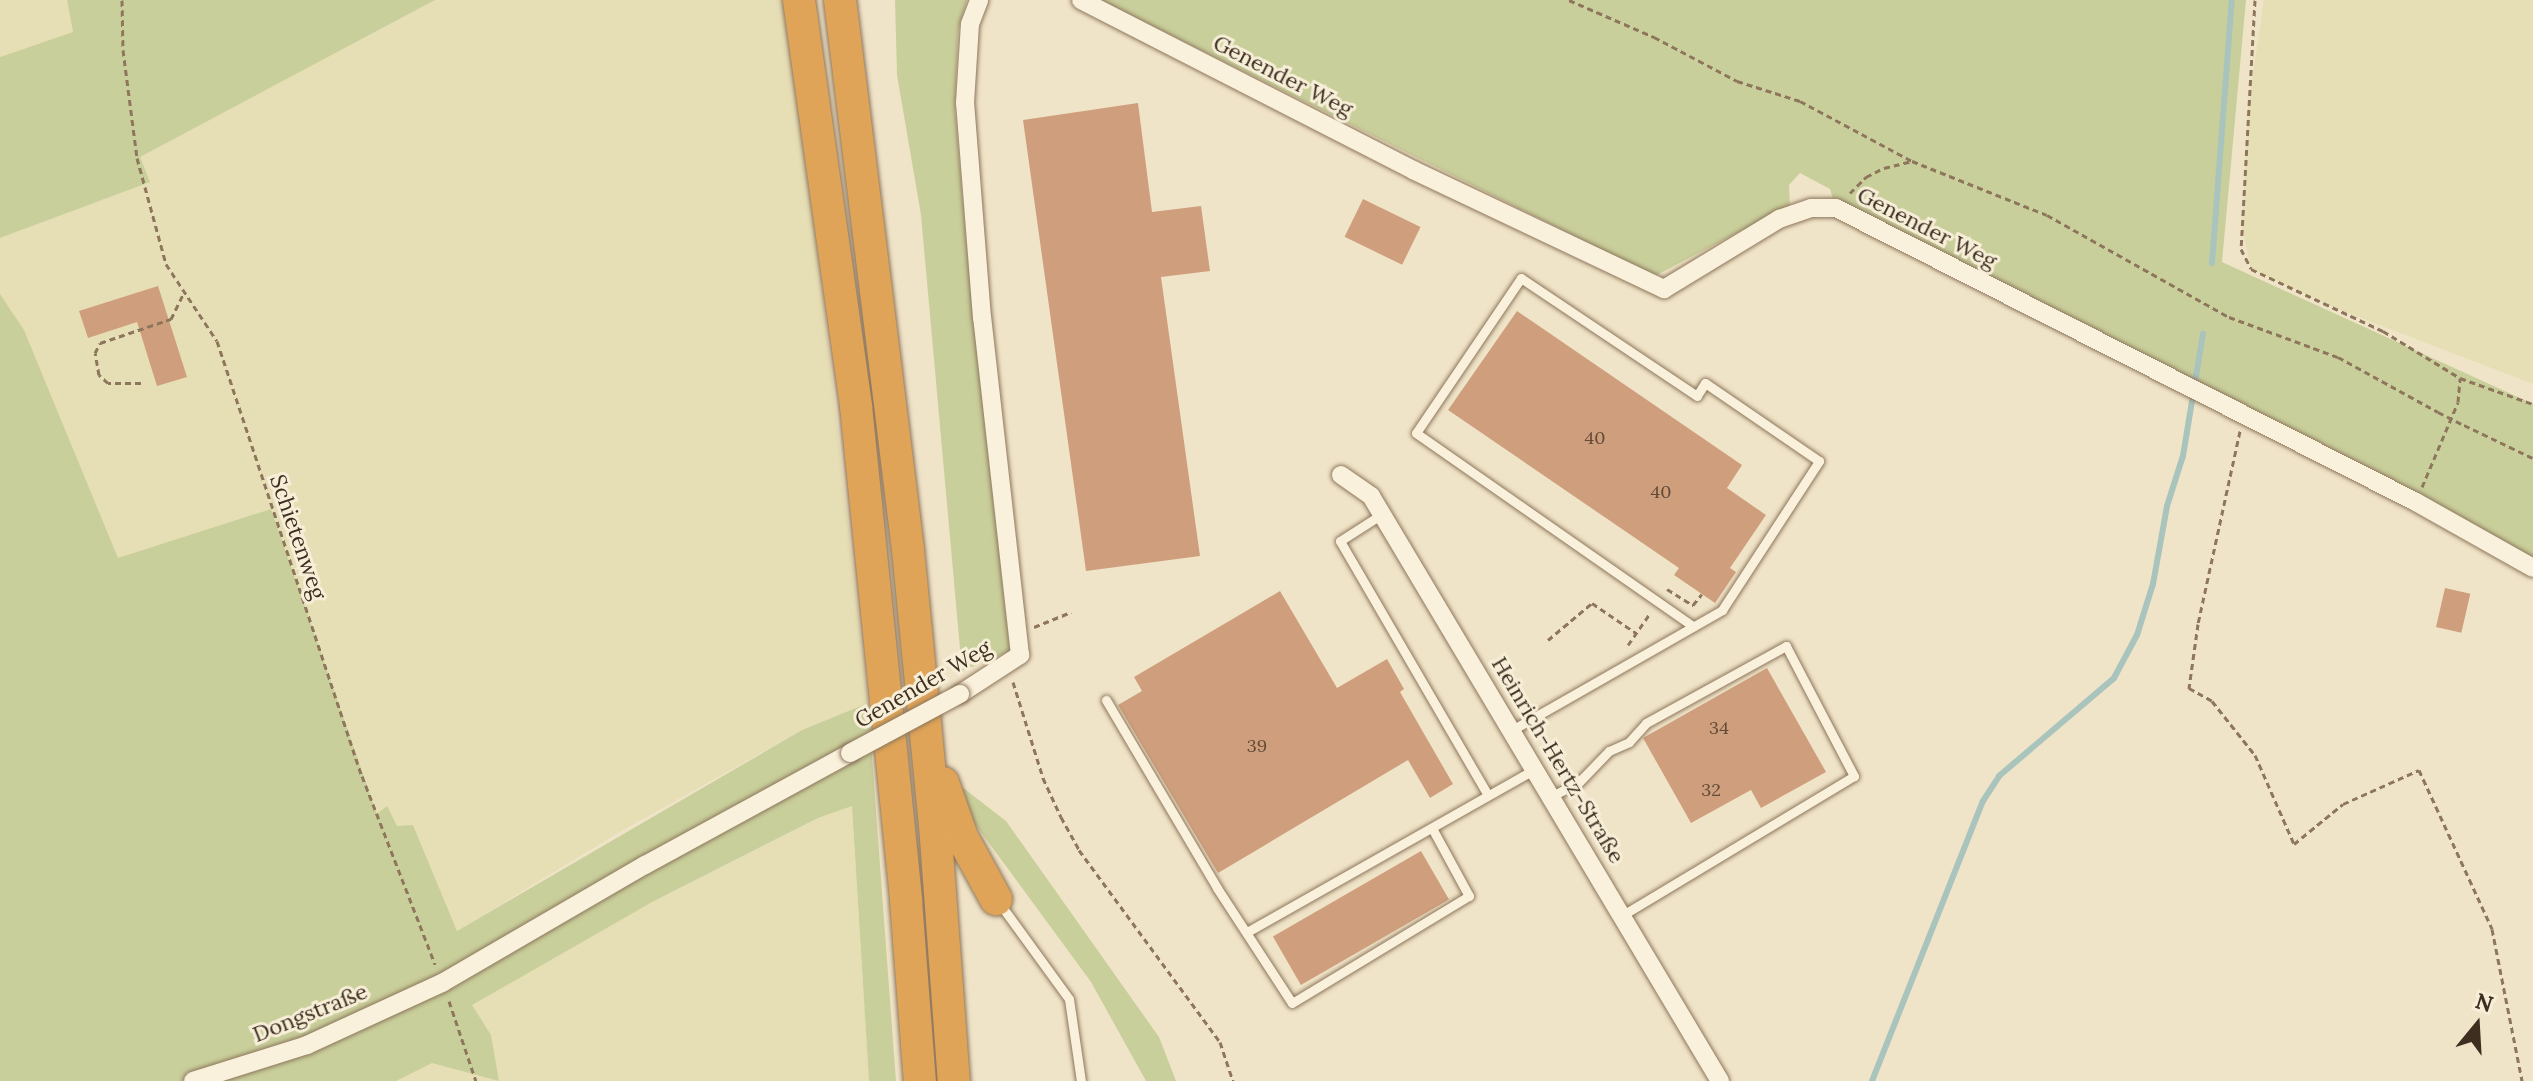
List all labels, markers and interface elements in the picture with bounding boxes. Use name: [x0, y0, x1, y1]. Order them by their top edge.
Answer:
street label: Genender Weg: [1209, 30, 1357, 122]
street label: Genender Weg: [1853, 182, 2001, 274]
house number: 40: [1585, 427, 1605, 449]
street label: Schietenweg: [264, 471, 332, 603]
house number: 40: [1651, 481, 1671, 503]
street label: Genender Weg: [850, 634, 996, 734]
street label: Heinrich-Hertz-Straße: [1486, 652, 1630, 868]
house number: 34: [1709, 717, 1729, 739]
house number: 39: [1247, 735, 1267, 757]
house number: 32: [1701, 779, 1721, 801]
street label: Dongstraße: [249, 978, 371, 1048]
north arrow: [2437, 985, 2517, 1065]
text: N: [2472, 986, 2497, 1018]

